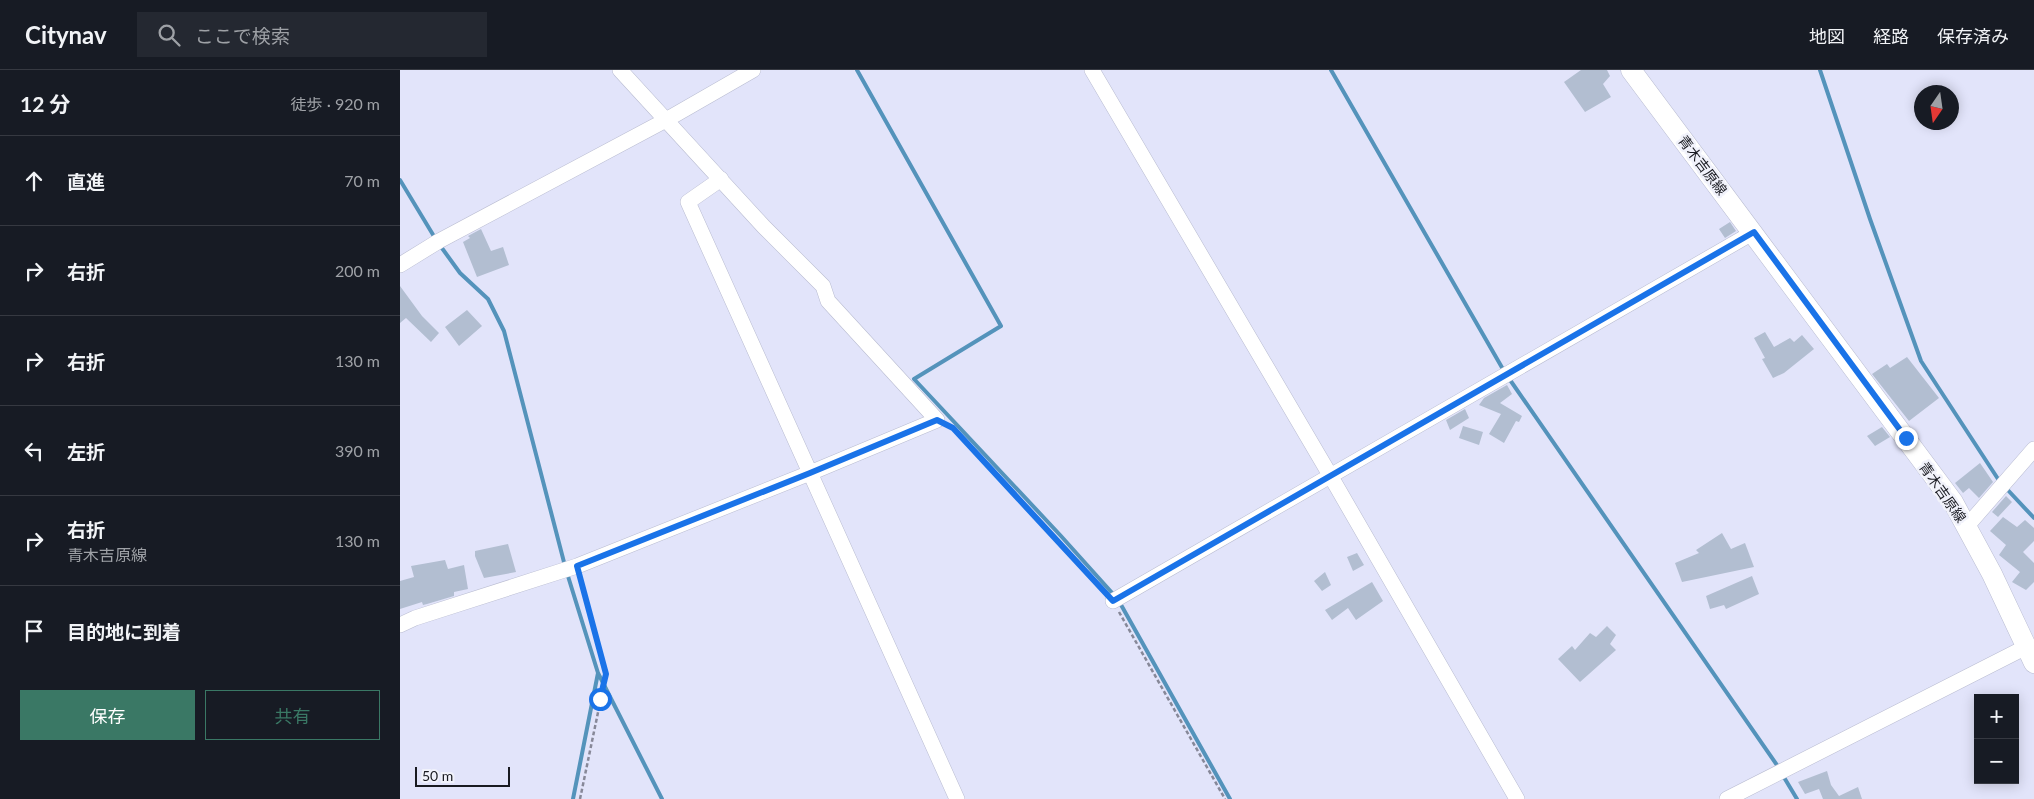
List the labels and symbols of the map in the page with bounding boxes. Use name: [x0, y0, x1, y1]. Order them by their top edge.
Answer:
north arrow: [1914, 85, 1959, 130]
street label: 青木吉原線: [1675, 132, 1731, 198]
route end: [1895, 427, 1918, 450]
street label: 青木吉原線: [1916, 458, 1970, 526]
route start: [589, 688, 612, 711]
scale bar: [415, 764, 510, 787]

